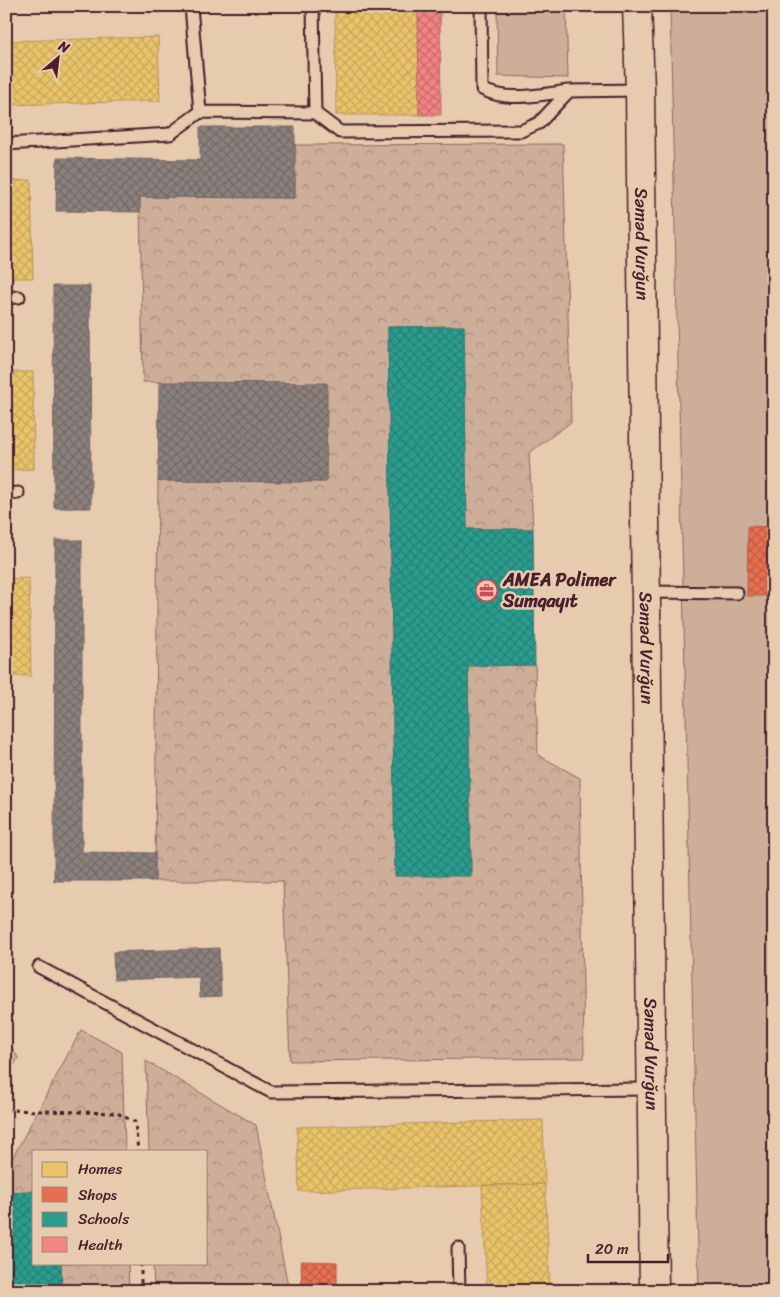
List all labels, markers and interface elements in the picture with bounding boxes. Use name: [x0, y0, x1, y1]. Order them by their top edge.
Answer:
north arrow: [32, 32, 82, 82]
text: N: [53, 33, 74, 60]
street label: Səməd Vurğun: [625, 187, 658, 301]
place label: AMEA Polimer Sumqayıt: [502, 564, 617, 617]
office icon: AMEA Polimer Sumqayıt: [475, 578, 499, 602]
street label: Səməd Vurğun: [630, 591, 663, 705]
street label: Səməd Vurğun: [635, 997, 668, 1111]
legend: [32, 1150, 208, 1264]
text: Homes: [78, 1156, 122, 1182]
text: Shops: [78, 1182, 118, 1208]
text: Schools: [78, 1206, 129, 1232]
text: Health: [78, 1232, 123, 1258]
scale bar: [588, 1232, 668, 1264]
text: 20 m: [595, 1236, 629, 1262]

